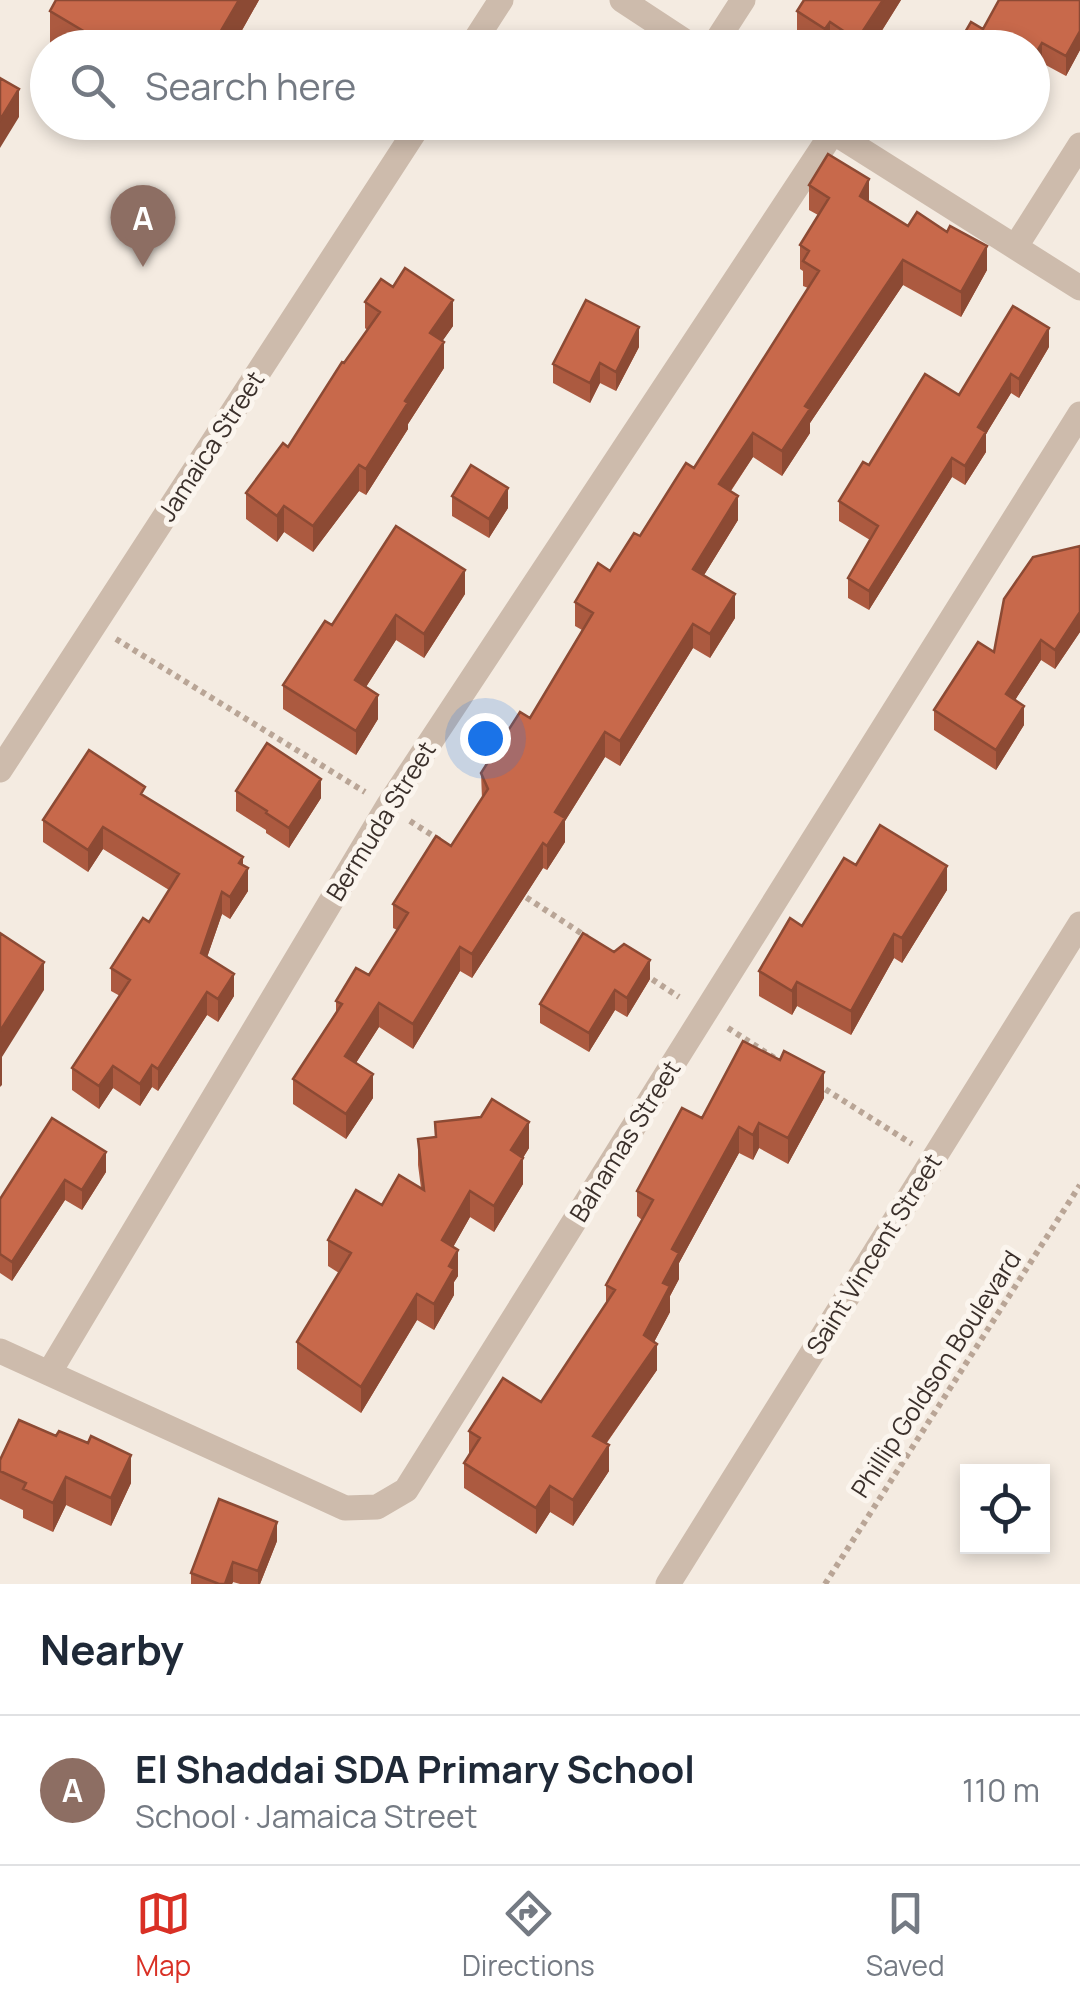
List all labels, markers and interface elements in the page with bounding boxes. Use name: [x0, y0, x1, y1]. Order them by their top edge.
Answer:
search box: [30, 30, 1050, 140]
icon: search: [65, 58, 120, 113]
text: Search here: [145, 59, 356, 111]
pin: A: [110, 184, 176, 267]
street label: Jamaica Street: [149, 364, 272, 528]
your location: [460, 713, 511, 764]
street label: Bermuda Street: [317, 734, 444, 907]
street label: Bahamas Street: [561, 1053, 688, 1228]
street label: Saint Vincent Street: [797, 1146, 950, 1361]
street label: Phillip Goldson Boulevard: [842, 1243, 1029, 1504]
map controls: [960, 1464, 1050, 1554]
button: locate: [960, 1464, 1050, 1554]
text: Nearby: [40, 1620, 184, 1678]
text: El Shaddai SDA Primary School: [135, 1742, 695, 1794]
text: A: [62, 1768, 83, 1812]
text: 110 m: [962, 1768, 1040, 1812]
text: School · Jamaica Street: [135, 1794, 478, 1838]
tab: Map: [135, 1886, 191, 1984]
tab: Directions: [462, 1886, 595, 1984]
tab: Saved: [866, 1886, 945, 1984]

